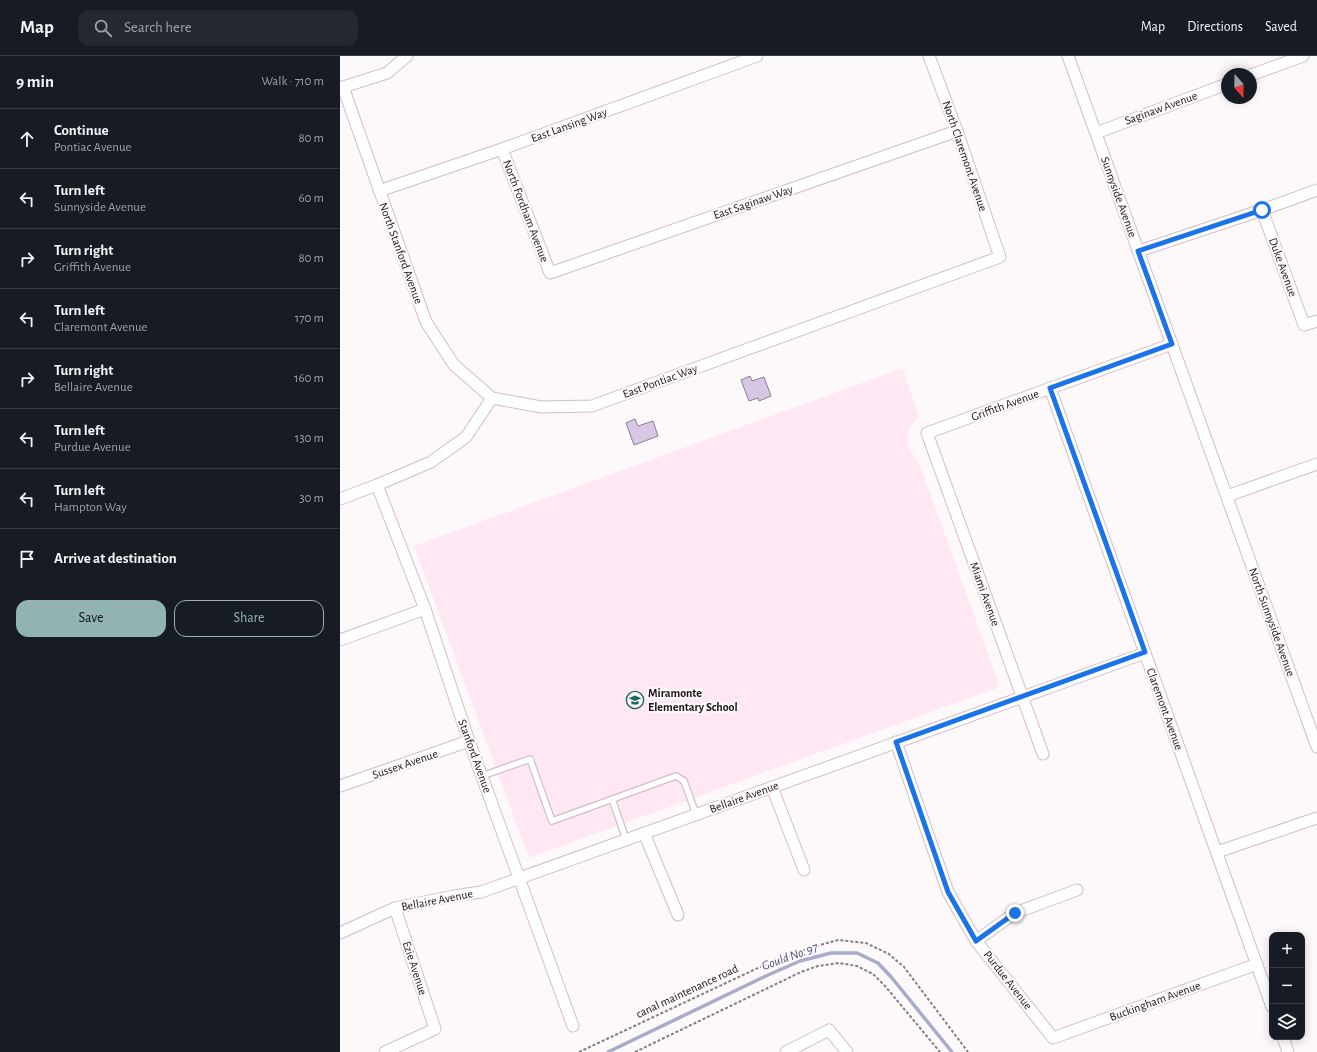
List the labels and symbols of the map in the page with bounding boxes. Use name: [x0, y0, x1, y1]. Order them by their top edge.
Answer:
north arrow: [1221, 68, 1257, 104]
street label: Saginaw Avenue: [1123, 89, 1199, 127]
street label: North Claremont Avenue: [940, 99, 990, 213]
street label: East Lansing Way: [529, 106, 609, 145]
street label: Sunnyside Avenue: [1098, 155, 1139, 239]
street label: North Fordham Avenue: [501, 158, 551, 264]
street label: East Saginaw Way: [712, 183, 795, 222]
street label: North Stanford Avenue: [377, 201, 425, 305]
route start: [1253, 201, 1271, 219]
street label: Duke Avenue: [1267, 236, 1299, 298]
street label: East Pontiac Way: [621, 362, 699, 401]
street label: Griffith Avenue: [970, 387, 1040, 423]
street label: Miami Avenue: [968, 560, 1002, 628]
street label: North Sunnyside Avenue: [1246, 566, 1297, 678]
street label: Claremont Avenue: [1145, 666, 1185, 752]
place label: Miramonte Elementary School: [648, 687, 738, 714]
school or university icon: Miramonte Elementary School: [625, 690, 645, 710]
street label: Stanford Avenue: [456, 718, 494, 794]
street label: Sussex Avenue: [371, 747, 439, 781]
street label: Bellaire Avenue: [708, 779, 780, 815]
street label: Bellaire Avenue: [400, 887, 474, 913]
route end: [1006, 904, 1024, 922]
street label: Ezie Avenue: [401, 940, 429, 996]
water label: Gould No. 97: [760, 941, 820, 973]
street label: Purdue Avenue: [981, 948, 1035, 1012]
street label: canal maintenance road: [634, 962, 740, 1020]
street label: Buckingham Avenue: [1108, 979, 1202, 1023]

